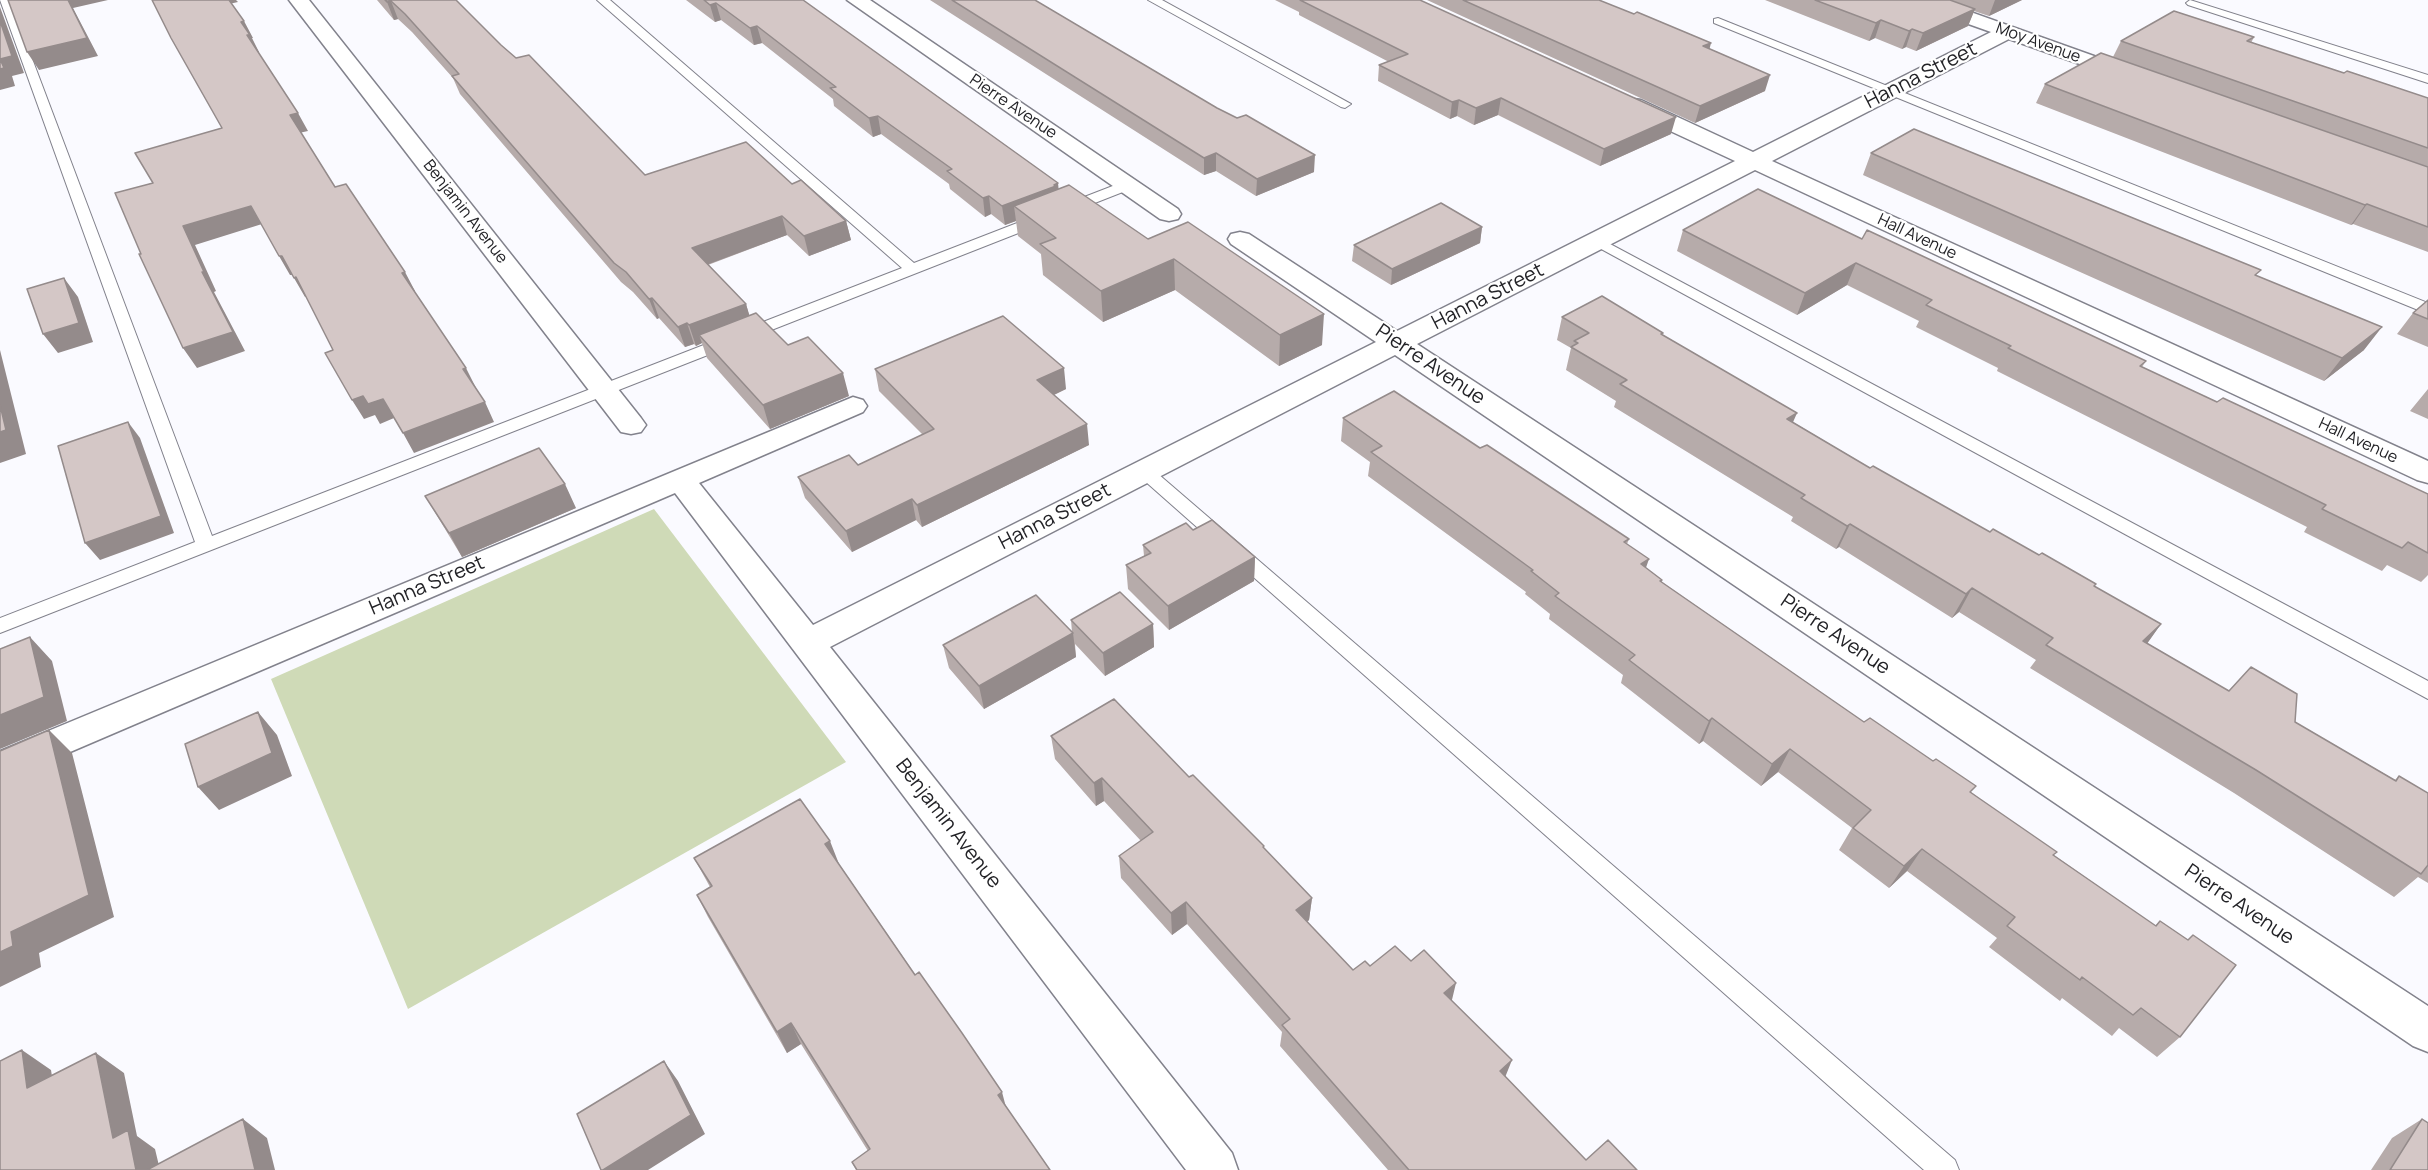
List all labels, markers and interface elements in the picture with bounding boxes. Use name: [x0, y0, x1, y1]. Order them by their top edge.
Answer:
street label: Moy Avenue: [1993, 19, 2083, 67]
street label: Hanna Street: [1861, 38, 1981, 114]
street label: Pierre Avenue: [966, 71, 1060, 143]
street label: Benjamin Avenue: [419, 156, 511, 268]
street label: Hall Avenue: [1874, 210, 1960, 264]
street label: Hanna Street: [1428, 259, 1548, 335]
street label: Pierre Avenue: [1371, 320, 1489, 410]
street label: Hall Avenue: [2315, 414, 2401, 468]
street label: Hanna Street: [995, 479, 1115, 555]
street label: Hanna Street: [366, 551, 488, 621]
street label: Pierre Avenue: [1776, 590, 1894, 680]
street label: Benjamin Avenue: [890, 755, 1006, 893]
street label: Pierre Avenue: [2180, 860, 2298, 950]

